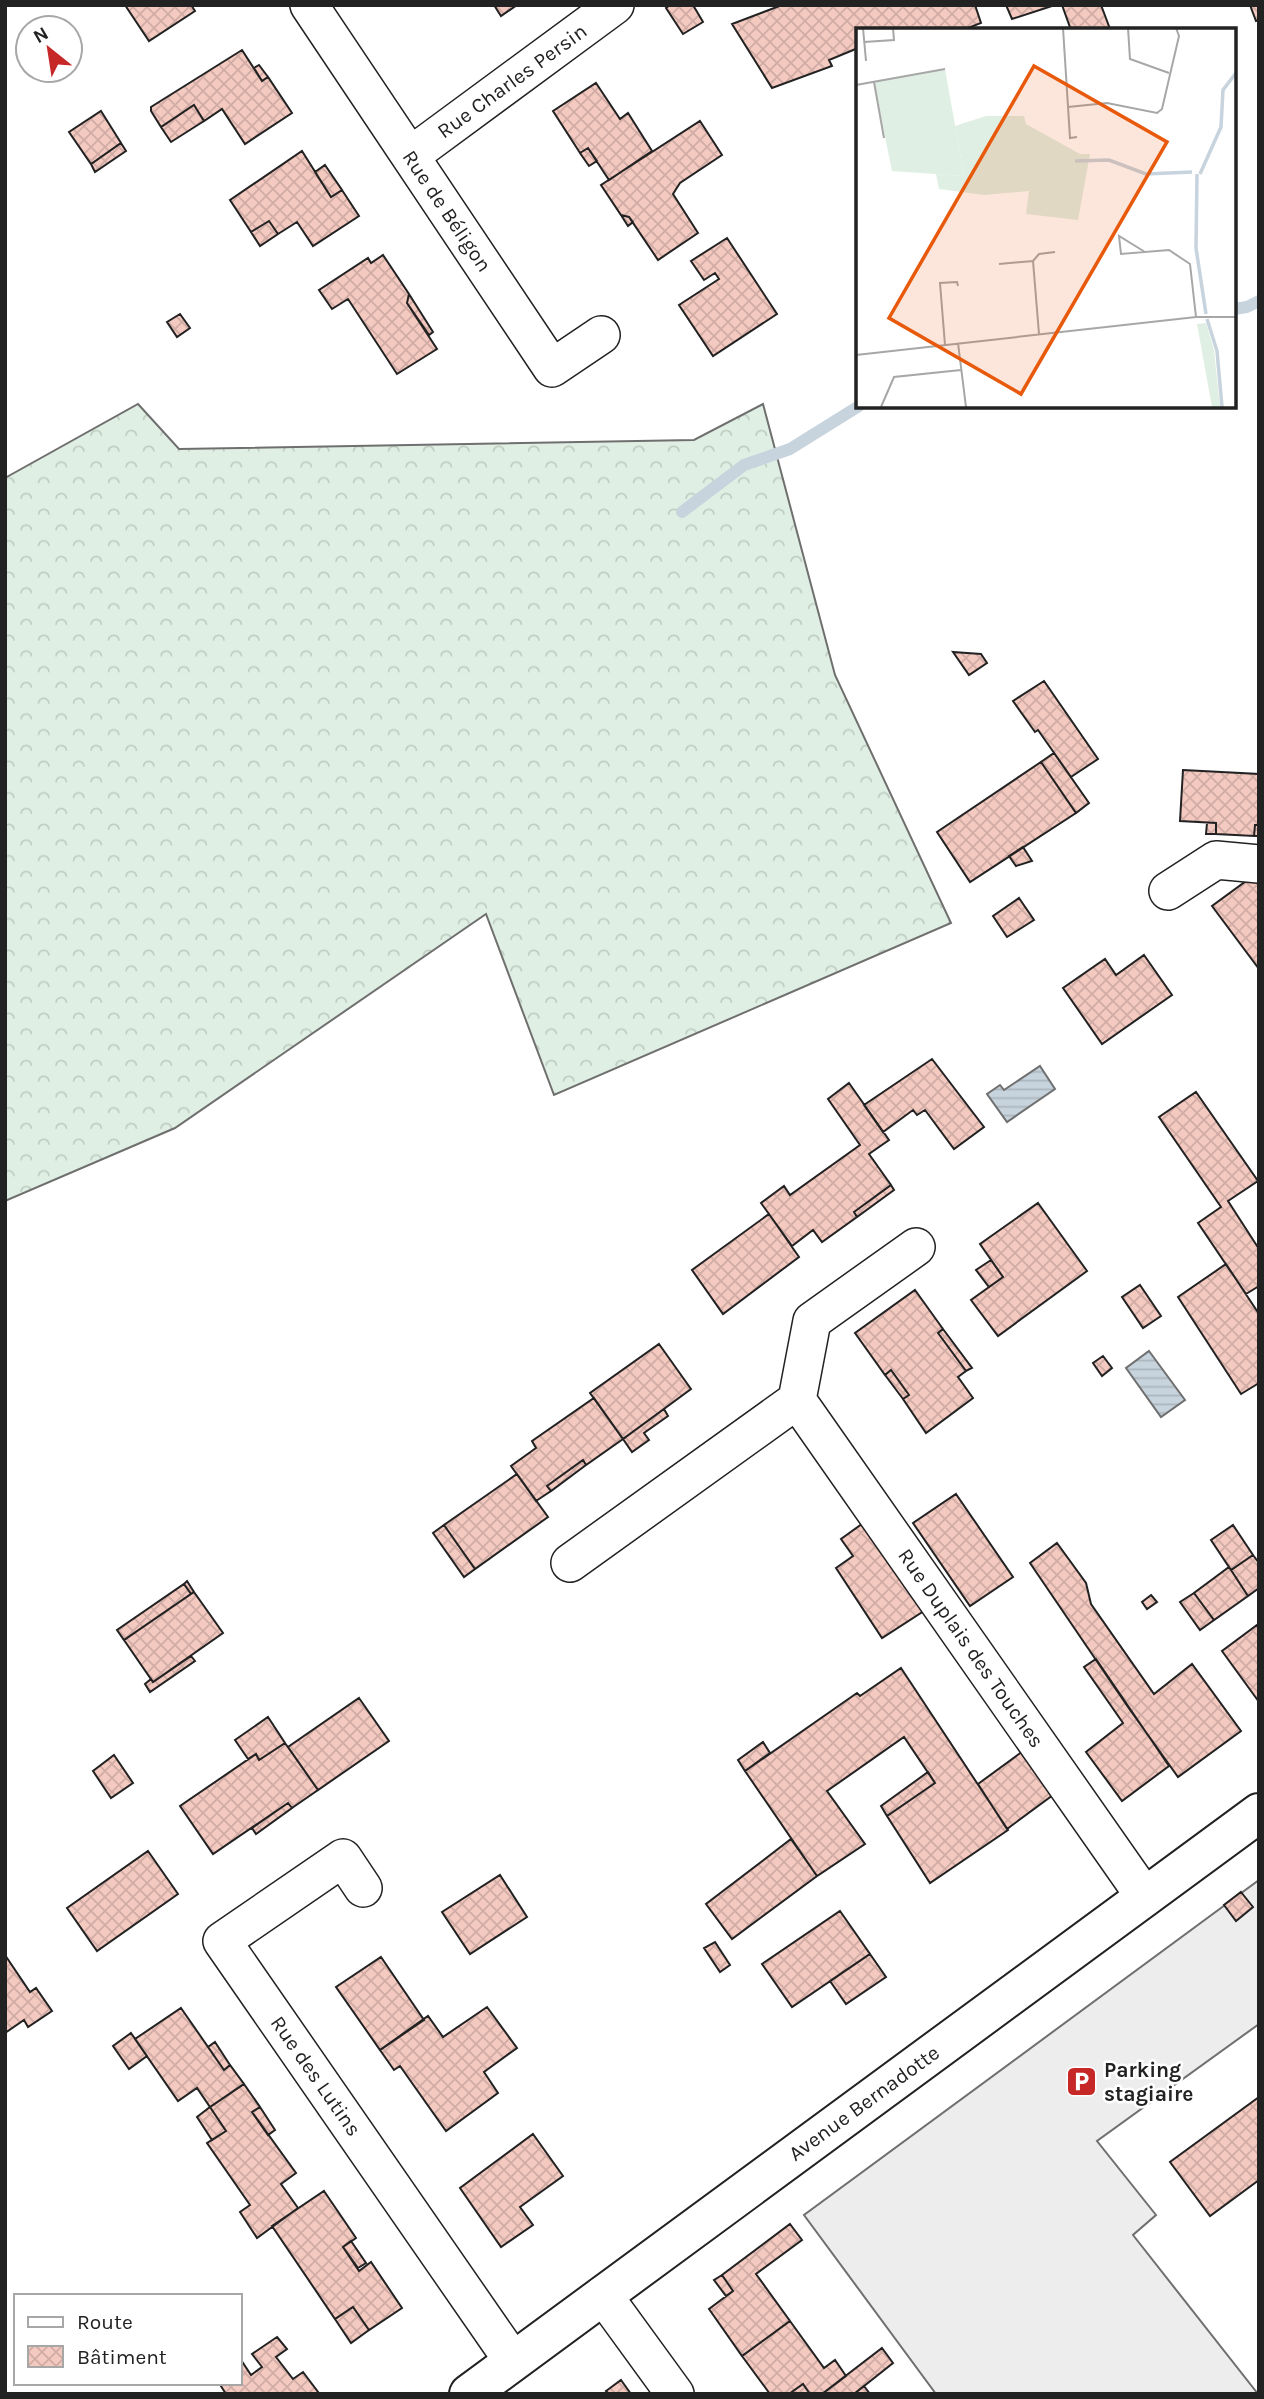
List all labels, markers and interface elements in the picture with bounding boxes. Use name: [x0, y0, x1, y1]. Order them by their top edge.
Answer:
north arrow: [14, 14, 84, 84]
street label: Rue Charles Persin: [433, 19, 591, 143]
text: N: [30, 22, 52, 48]
inset map: [856, 28, 1236, 408]
street label: Rue de Béligon: [397, 146, 497, 276]
street label: Rue Duplais des Touches: [893, 1544, 1049, 1752]
street label: Rue des Lutins: [266, 2011, 366, 2141]
street label: Avenue Bernadotte: [784, 2040, 944, 2166]
place label: Parking stagiaire: [1104, 2058, 1193, 2106]
parking icon: Parking stagiaire: [1064, 2065, 1098, 2099]
legend: [14, 2294, 242, 2385]
text: Route: [77, 2310, 133, 2334]
text: Bâtiment: [77, 2345, 167, 2369]

